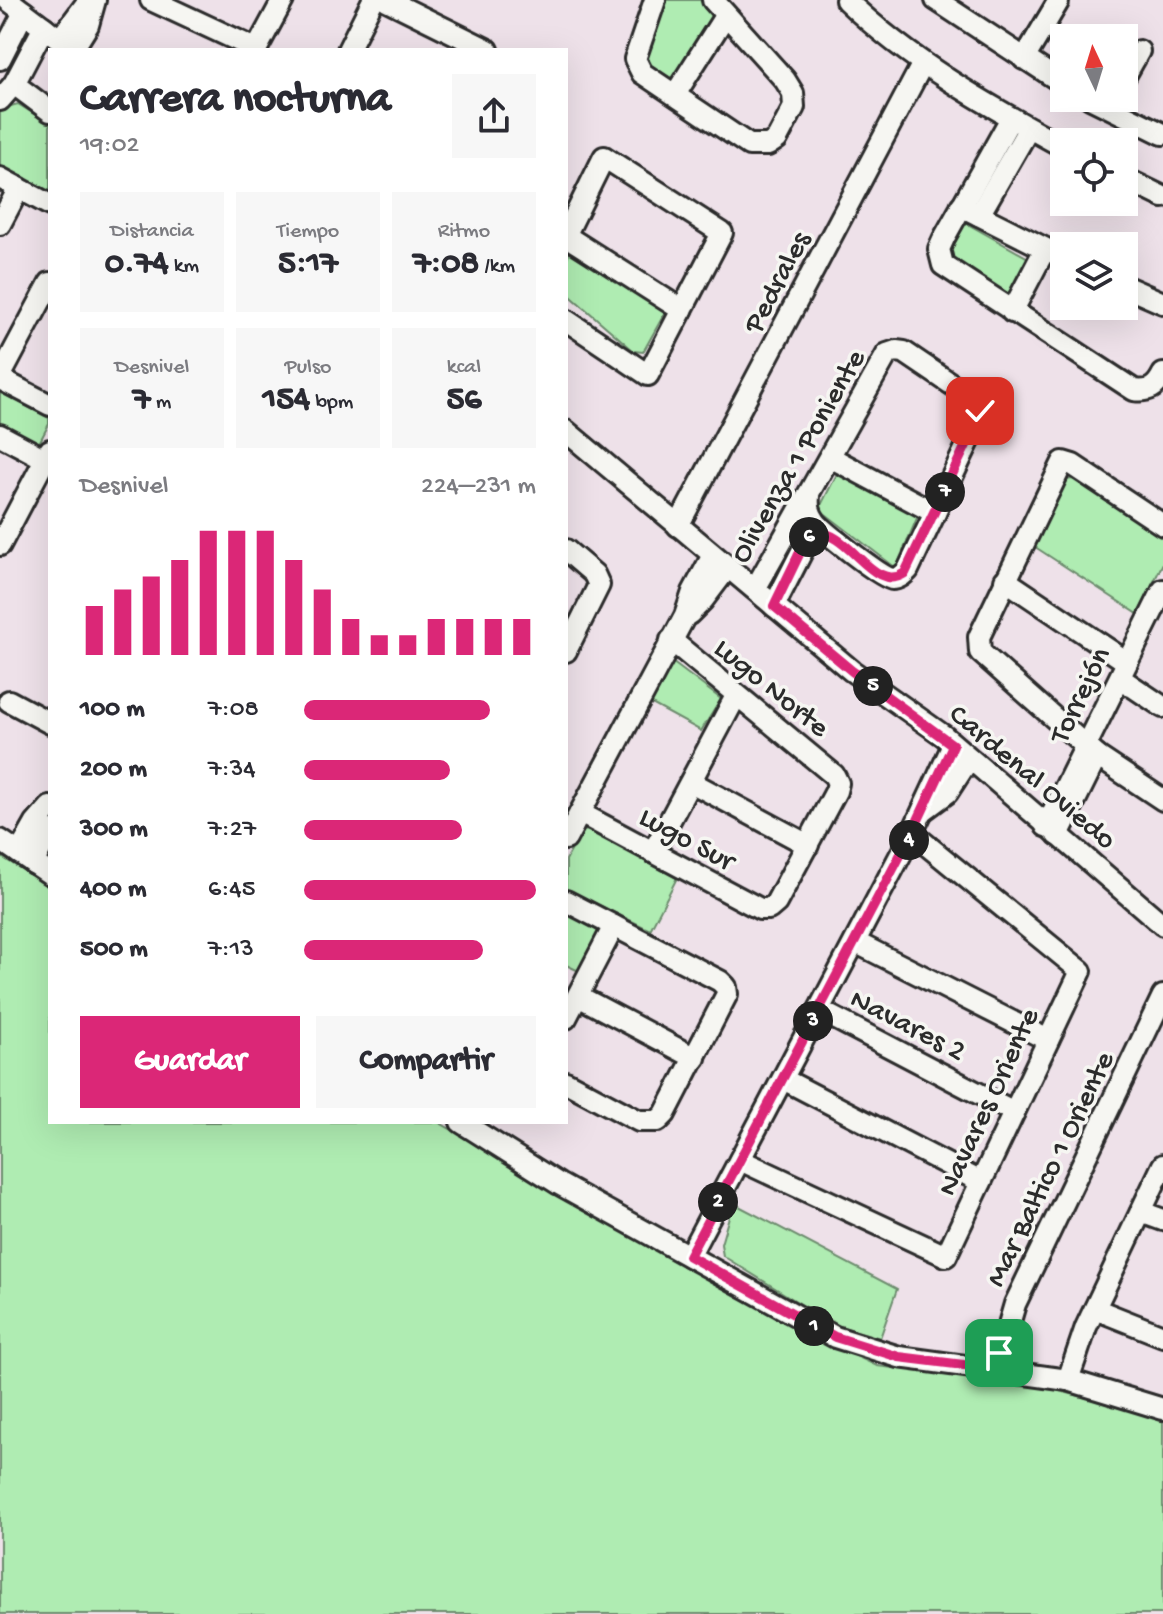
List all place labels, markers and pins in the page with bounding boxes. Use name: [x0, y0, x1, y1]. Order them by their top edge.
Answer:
pin: [946, 377, 1014, 445]
pin: 7: [925, 472, 965, 512]
pin: 6: [789, 517, 829, 557]
pin: 5: [853, 666, 893, 706]
pin: 4: [889, 820, 929, 860]
pin: 3: [793, 1001, 833, 1041]
pin: 2: [698, 1182, 738, 1222]
pin: 1: [794, 1306, 834, 1346]
pin: [965, 1319, 1033, 1387]

